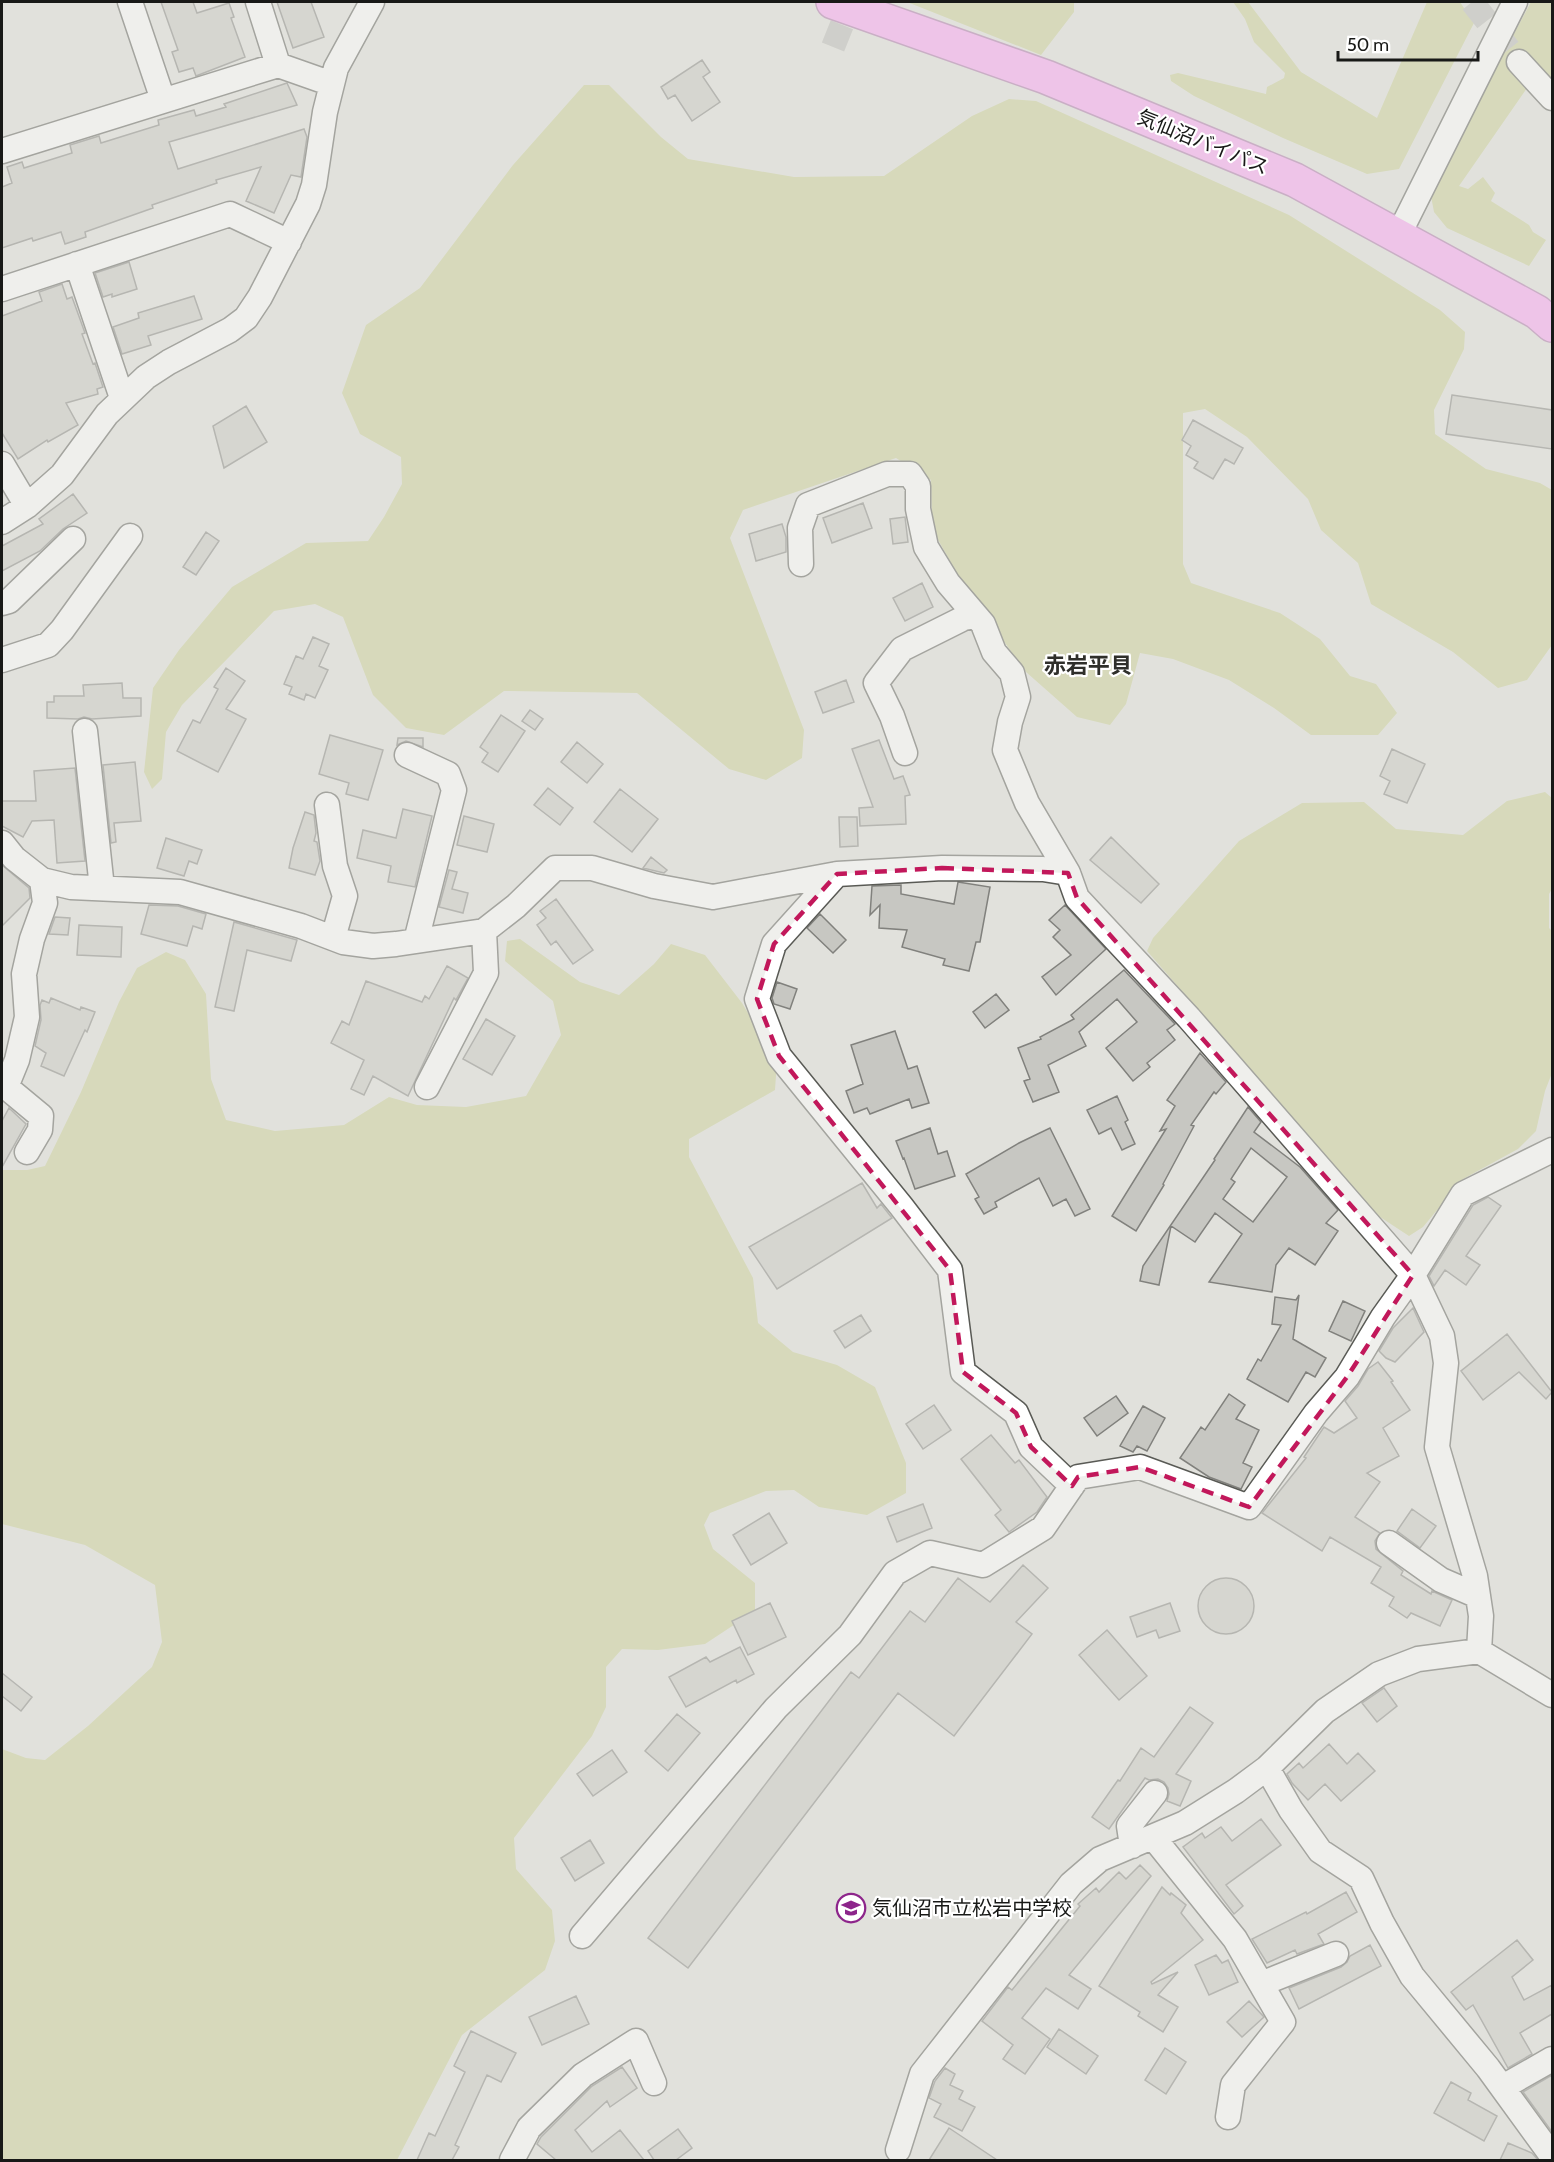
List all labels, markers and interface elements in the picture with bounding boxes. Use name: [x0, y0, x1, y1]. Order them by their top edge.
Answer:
scale bar: [1338, 24, 1478, 62]
text: 50 m: [1347, 34, 1389, 56]
street label: 気仙沼バイパス: [1134, 105, 1272, 179]
district label: 赤岩平貝: [1044, 652, 1132, 679]
school or university icon: 気仙沼市立松岩中学校: [835, 1892, 867, 1924]
place label: 気仙沼市立松岩中学校: [872, 1896, 1072, 1920]

